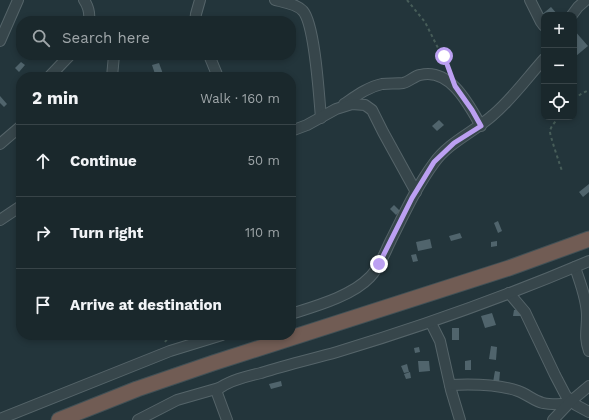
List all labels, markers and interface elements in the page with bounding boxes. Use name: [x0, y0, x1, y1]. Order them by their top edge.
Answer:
map controls: [541, 12, 577, 120]
button: +: [541, 12, 577, 48]
search box: [16, 16, 296, 60]
icon: search: [30, 27, 52, 49]
text: Search here: [62, 29, 150, 47]
route start: [435, 47, 453, 65]
button: −: [541, 48, 577, 84]
button: locate: [541, 84, 577, 120]
text: 2 min: [32, 88, 78, 108]
text: Walk · 160 m: [200, 91, 280, 106]
icon: ahead: [32, 150, 54, 172]
text: Continue: [70, 152, 137, 170]
text: 50 m: [248, 153, 280, 168]
icon: right: [32, 222, 54, 244]
text: Turn right: [70, 224, 143, 242]
text: 110 m: [245, 225, 280, 240]
route end: [370, 255, 388, 273]
icon: arrive: [32, 294, 54, 316]
text: Arrive at destination: [70, 296, 222, 314]

